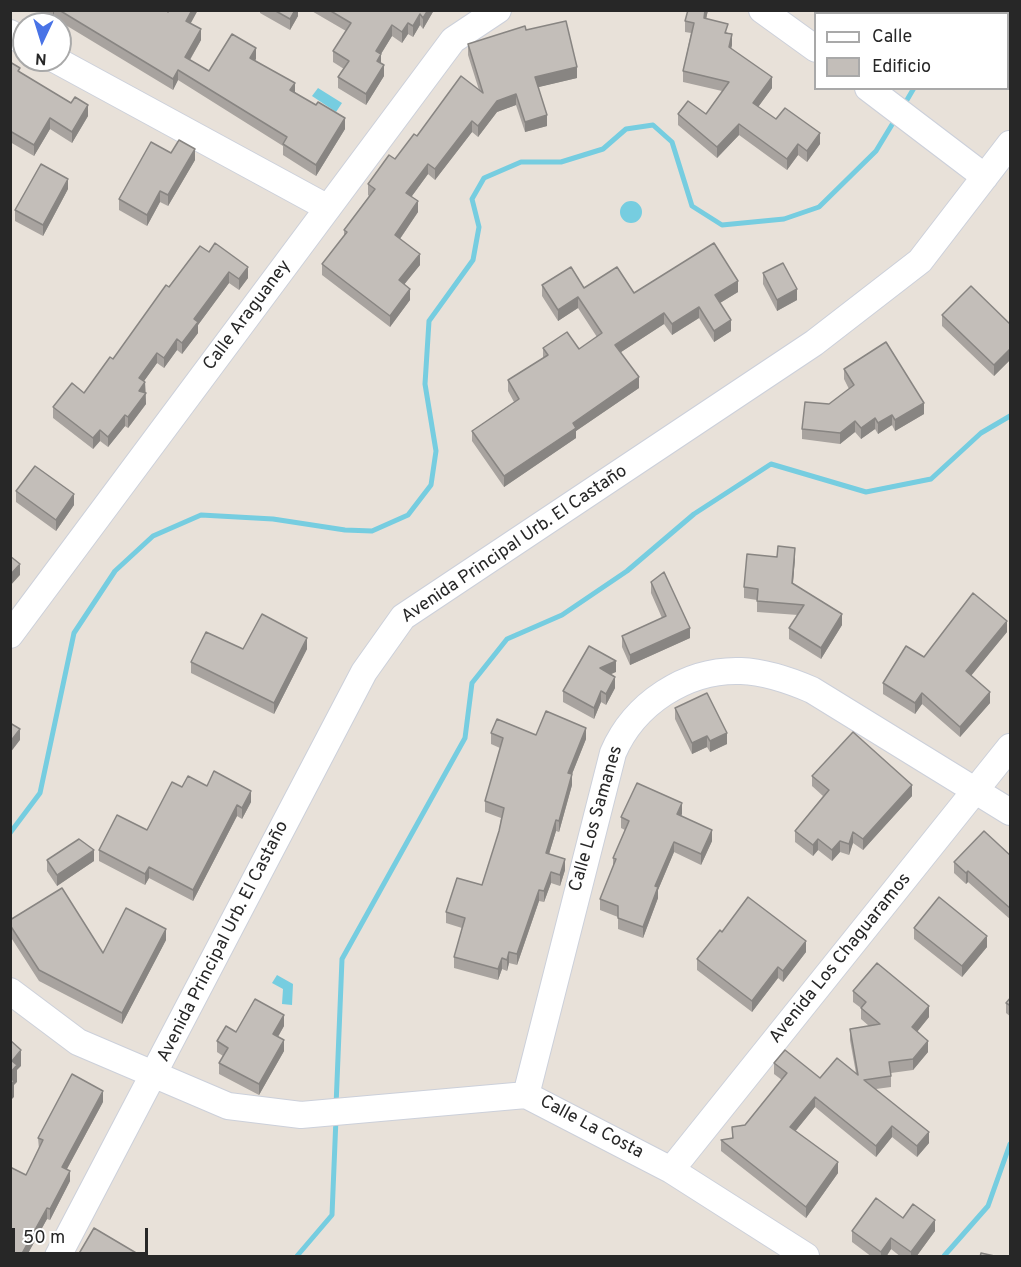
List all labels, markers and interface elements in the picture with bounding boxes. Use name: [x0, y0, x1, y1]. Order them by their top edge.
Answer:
north arrow: [12, 12, 72, 72]
legend: [814, 12, 1009, 90]
text: Calle: [872, 26, 912, 49]
text: N: [34, 48, 47, 68]
text: Edificio: [872, 56, 931, 79]
street label: Calle Araguaney: [200, 257, 296, 375]
street label: Avenida Principal Urb. El Castaño: [398, 461, 632, 629]
street label: Calle Los Samanes: [566, 743, 628, 895]
street label: Avenida Principal Urb. El Castaño: [154, 818, 294, 1066]
street label: Avenida Los Chaguaramos: [765, 869, 917, 1049]
street label: Calle La Costa: [536, 1092, 646, 1164]
scale bar: [15, 1216, 152, 1254]
text: 50 m: [23, 1227, 65, 1250]

